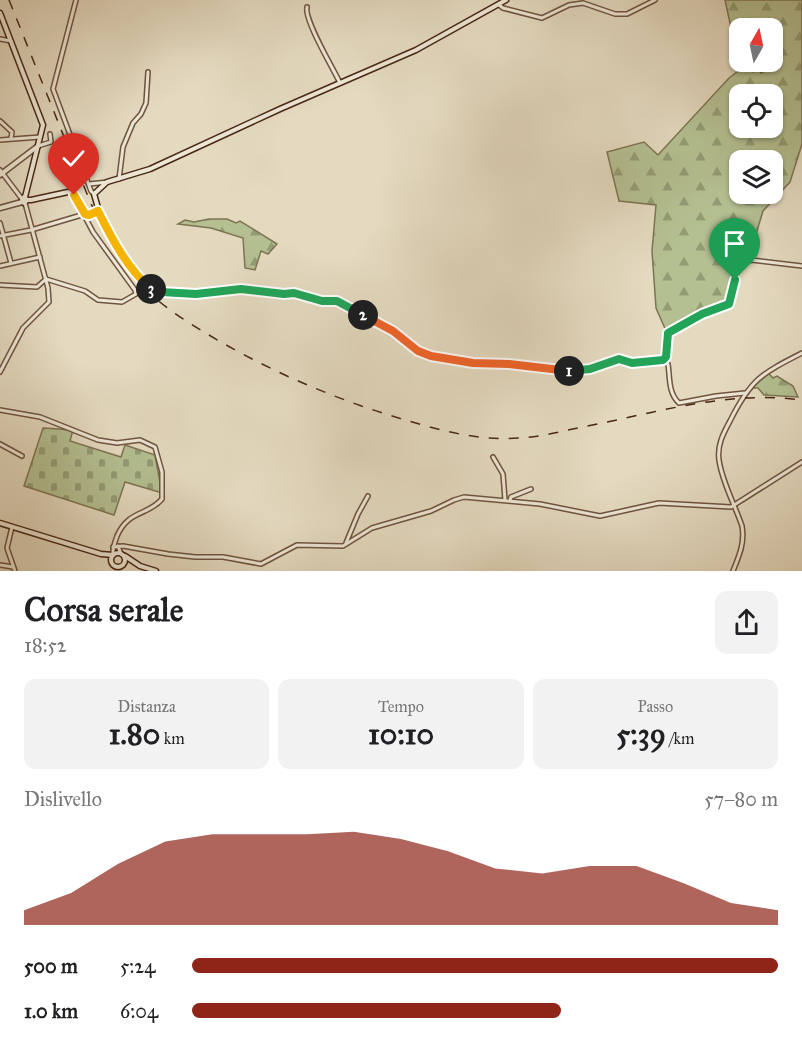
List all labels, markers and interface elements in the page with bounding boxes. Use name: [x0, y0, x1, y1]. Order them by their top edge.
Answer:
north arrow: [729, 18, 783, 72]
map controls: [729, 18, 783, 204]
button: locate: [729, 84, 783, 138]
pin: [48, 133, 99, 195]
icon: check: [57, 142, 90, 175]
button: layers: [729, 150, 783, 204]
pin: [709, 218, 760, 280]
icon: arrive: [718, 227, 751, 260]
pin: 3: [136, 274, 166, 304]
text: 3: [148, 279, 154, 298]
pin: 2: [348, 300, 378, 330]
text: 2: [359, 305, 367, 324]
pin: 1: [554, 356, 584, 386]
text: 1: [566, 361, 572, 380]
text: Corsa serale: [24, 590, 183, 630]
button: share: [715, 591, 778, 654]
text: 18:52: [24, 633, 67, 657]
text: Distanza: [118, 697, 176, 716]
text: Tempo: [378, 697, 424, 716]
text: Passo: [638, 697, 673, 716]
text: 1.80: [109, 716, 160, 752]
text: 10:10: [368, 716, 434, 752]
text: 5:39: [616, 716, 666, 752]
text: km: [160, 729, 185, 748]
text: /km: [666, 729, 694, 748]
text: Dislivello: [24, 787, 102, 811]
text: 57–80 m: [704, 787, 778, 811]
text: 500 m: [24, 954, 78, 978]
text: 5:24: [120, 954, 155, 978]
text: 1.0 km: [24, 999, 78, 1023]
text: 6:04: [120, 999, 158, 1023]

